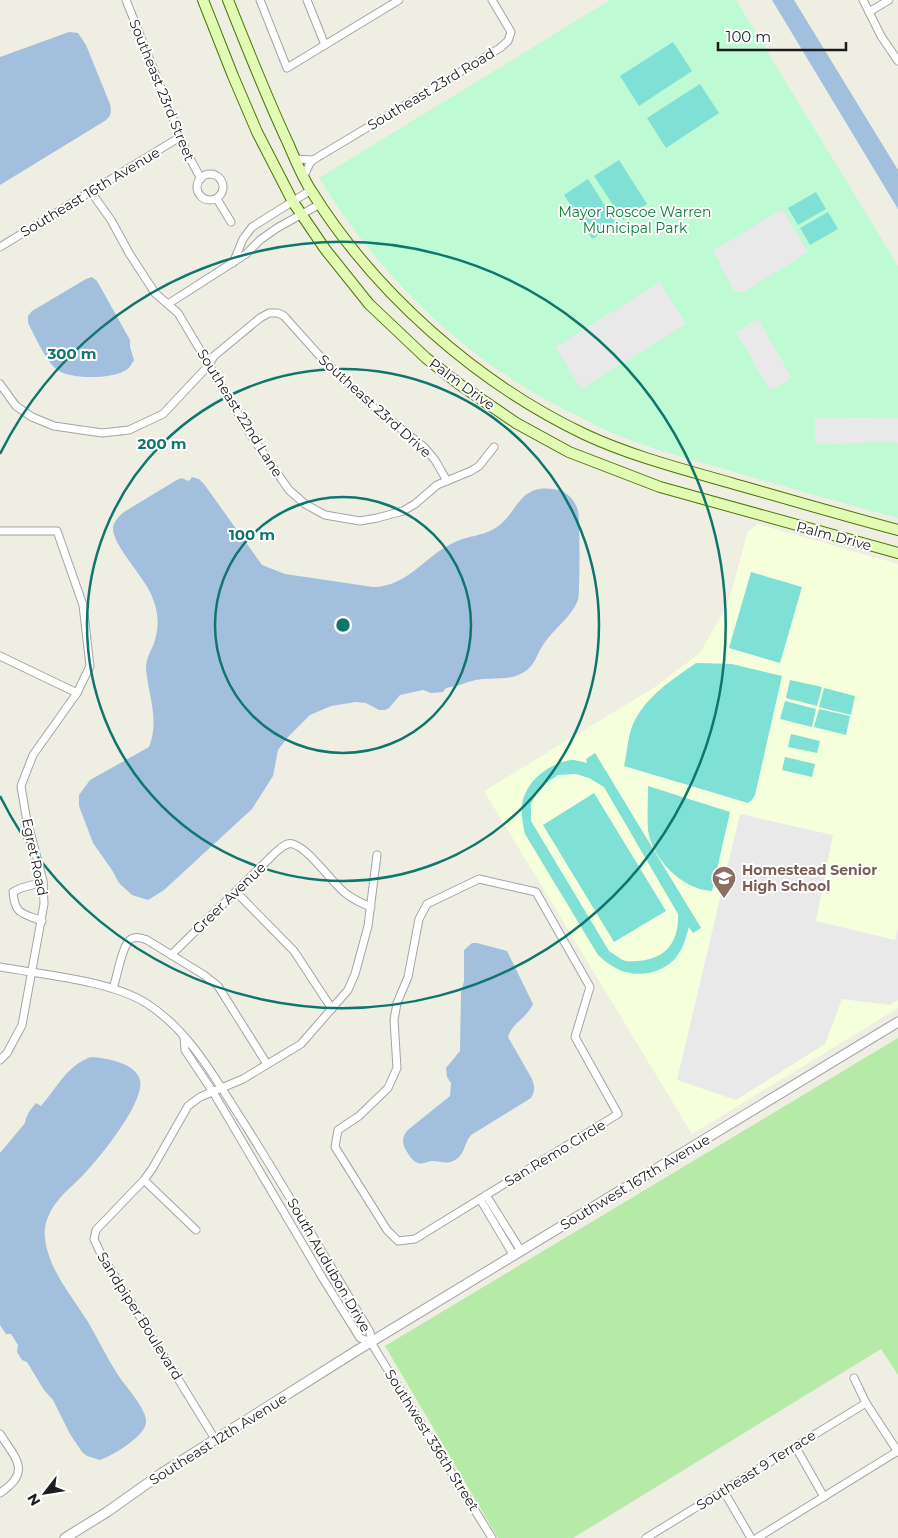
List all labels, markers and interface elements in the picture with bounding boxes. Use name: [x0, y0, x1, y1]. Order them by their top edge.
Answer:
street label: Southeast 23rd Street: [125, 16, 199, 164]
scale bar: [718, 20, 846, 52]
text: 100 m: [726, 27, 771, 46]
street label: Southeast 23rd Road: [364, 44, 498, 134]
street label: Southeast 16th Avenue: [17, 143, 163, 241]
park label: Mayor Roscoe Warren Municipal Park: [558, 203, 712, 237]
text: 300 m: [46, 344, 97, 363]
street label: Southeast 22nd Lane: [193, 346, 287, 480]
street label: Southeast 23rd Drive: [315, 351, 435, 461]
street label: Palm Drive: [426, 354, 498, 414]
text: 200 m: [137, 434, 187, 453]
street label: Palm Drive: [794, 517, 874, 555]
text: 100 m: [229, 525, 275, 544]
centre of rings: [334, 616, 352, 634]
street label: Egret Road: [18, 817, 52, 897]
street label: Greer Avenue: [188, 858, 270, 938]
place label: Homestead Senior High School: [742, 861, 877, 895]
school or university icon: Homestead Senior High School: [711, 865, 737, 899]
street label: San Remo Circle: [501, 1116, 609, 1190]
street label: Southwest 167th Avenue: [557, 1130, 713, 1234]
street label: South Audubon Drive: [283, 1195, 375, 1335]
street label: Sandpiper Boulevard: [93, 1249, 187, 1383]
street label: Southwest 336th Street: [381, 1366, 483, 1515]
street label: Southeast 12th Avenue: [146, 1389, 290, 1489]
street label: Southeast 9 Terrace: [693, 1426, 819, 1514]
north arrow: [20, 1468, 70, 1518]
text: N: [23, 1490, 44, 1509]

